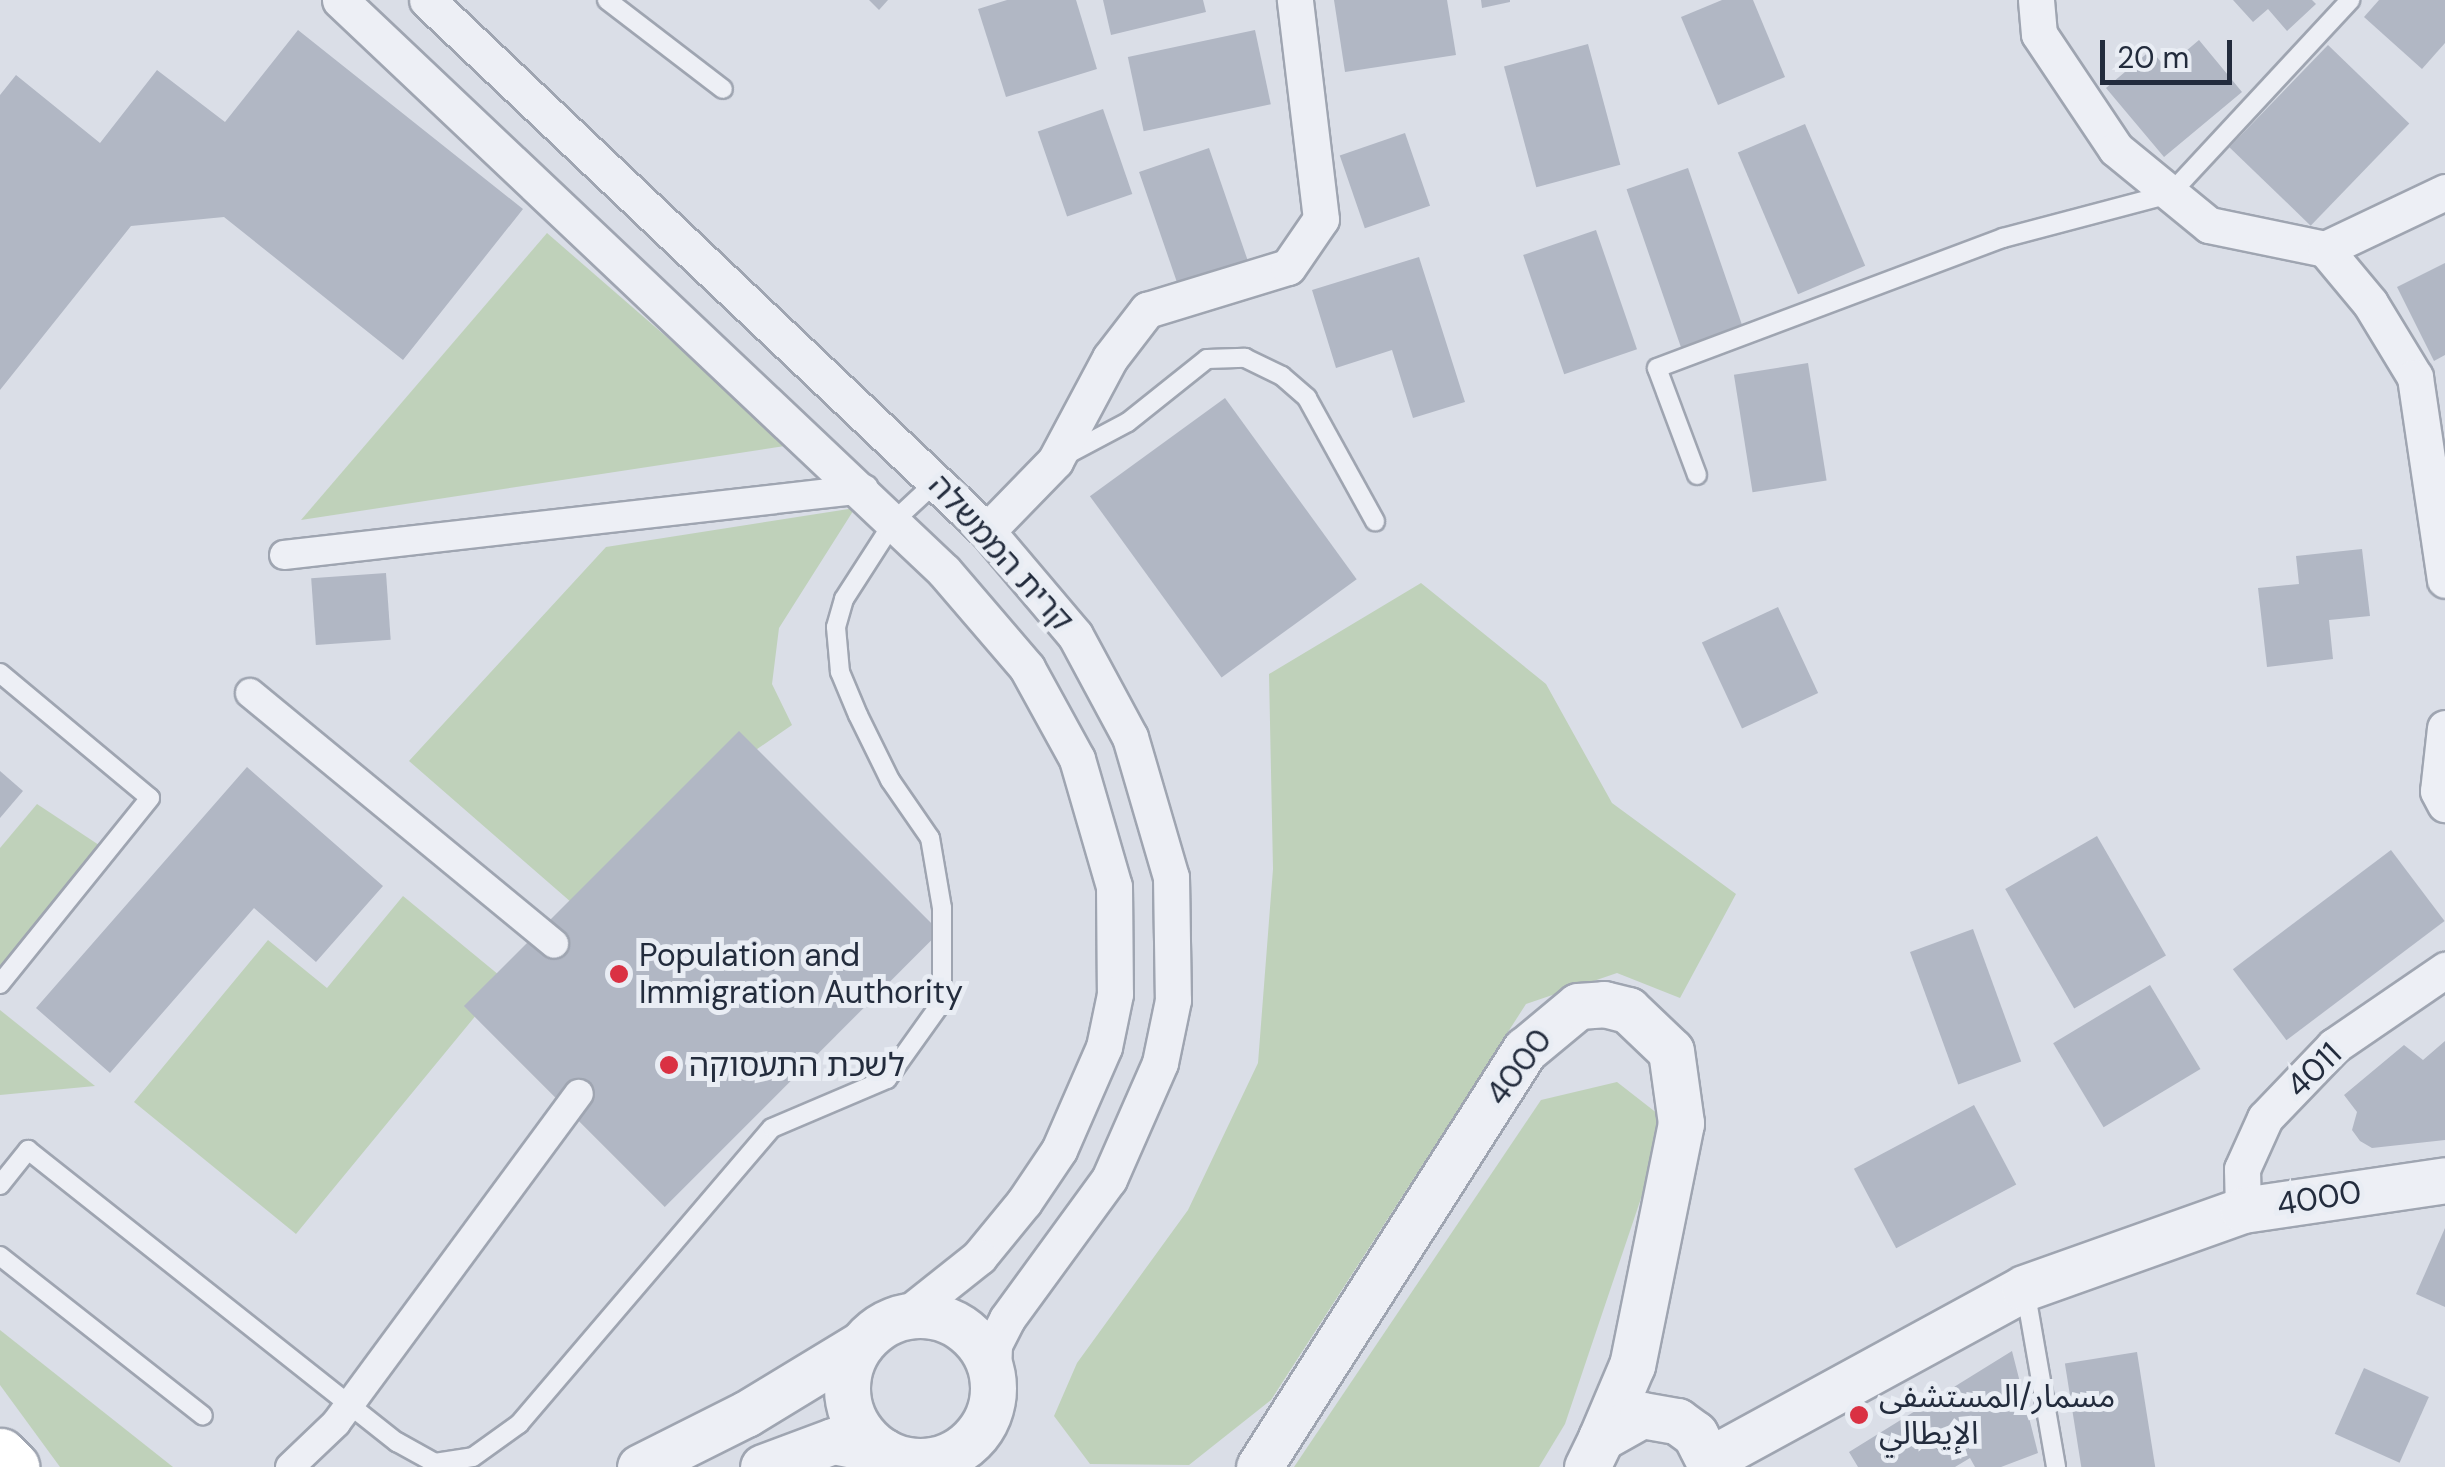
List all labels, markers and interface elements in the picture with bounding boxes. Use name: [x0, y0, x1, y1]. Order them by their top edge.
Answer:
scale bar: [2105, 20, 2238, 82]
text: 20 m: [2117, 38, 2189, 77]
street label: קרית הממשלה: [921, 467, 1081, 639]
place label: Population and Immigration Authority: [639, 937, 963, 1012]
marker: Population and Immigration Authority: [608, 963, 630, 985]
street label: 4000: [1478, 1021, 1560, 1113]
street label: 4011: [2279, 1035, 2349, 1105]
place label: לשכת התעסוקה: [689, 1046, 905, 1084]
marker: לשכת התעסוקה: [658, 1054, 680, 1076]
street label: 4000: [2274, 1172, 2364, 1224]
place label: مسمار/المستشفى الإيطالي: [1879, 1378, 2115, 1453]
marker: مسمار/المستشفى الإيطالي: [1848, 1404, 1870, 1426]

